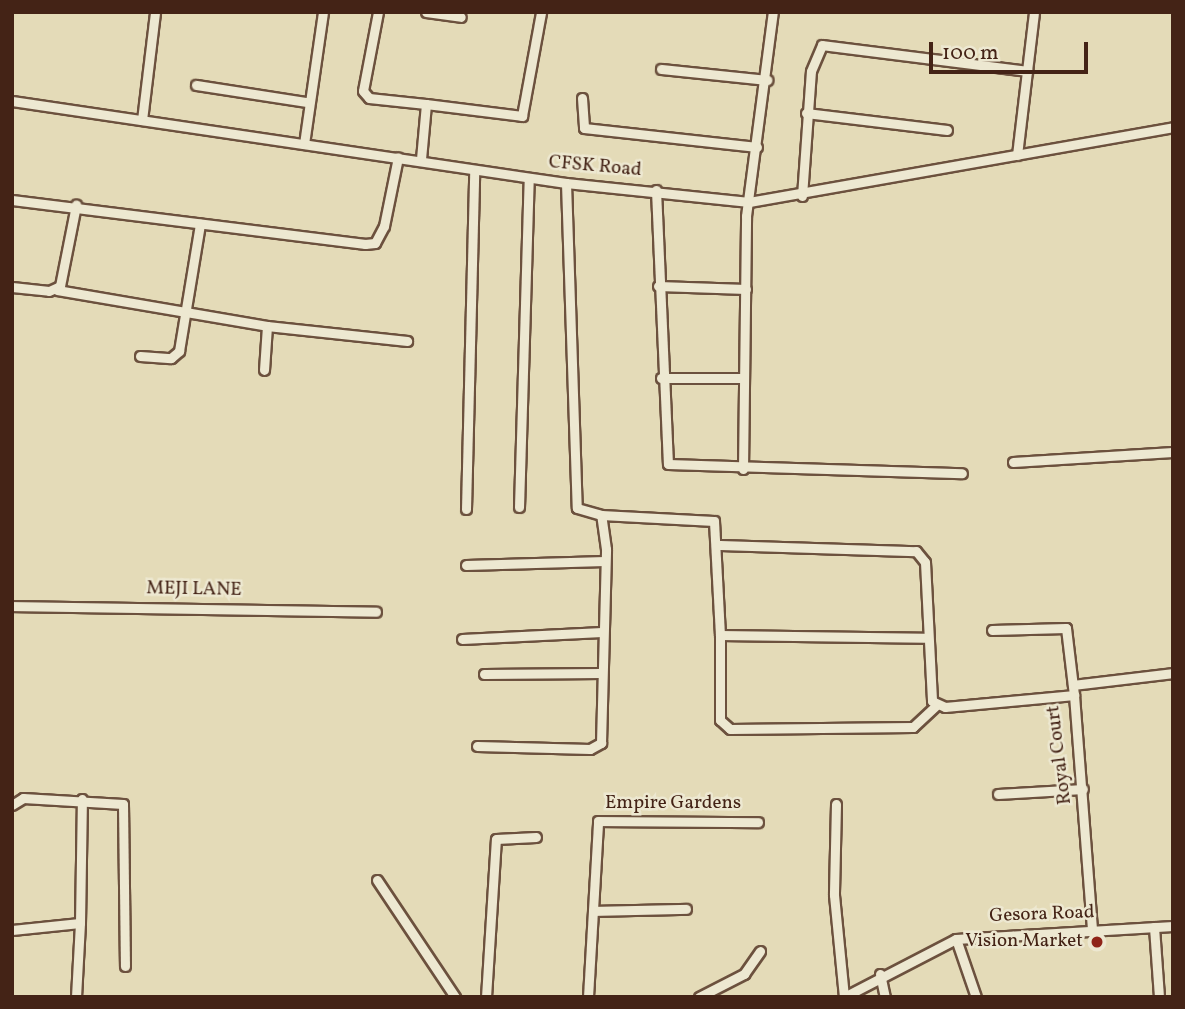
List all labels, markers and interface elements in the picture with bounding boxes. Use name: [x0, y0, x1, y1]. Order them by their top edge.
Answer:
scale bar: [933, 28, 1092, 72]
text: 100 m: [942, 39, 999, 68]
street label: CFSK Road: [548, 152, 642, 182]
street label: MEJI LANE: [146, 578, 242, 602]
street label: Royal Court: [1043, 704, 1077, 806]
street label: Empire Gardens: [605, 793, 741, 815]
street label: Gesora Road: [989, 902, 1095, 928]
place label: Vision Market: [965, 931, 1083, 953]
marker: Vision Market: [1089, 934, 1105, 950]

